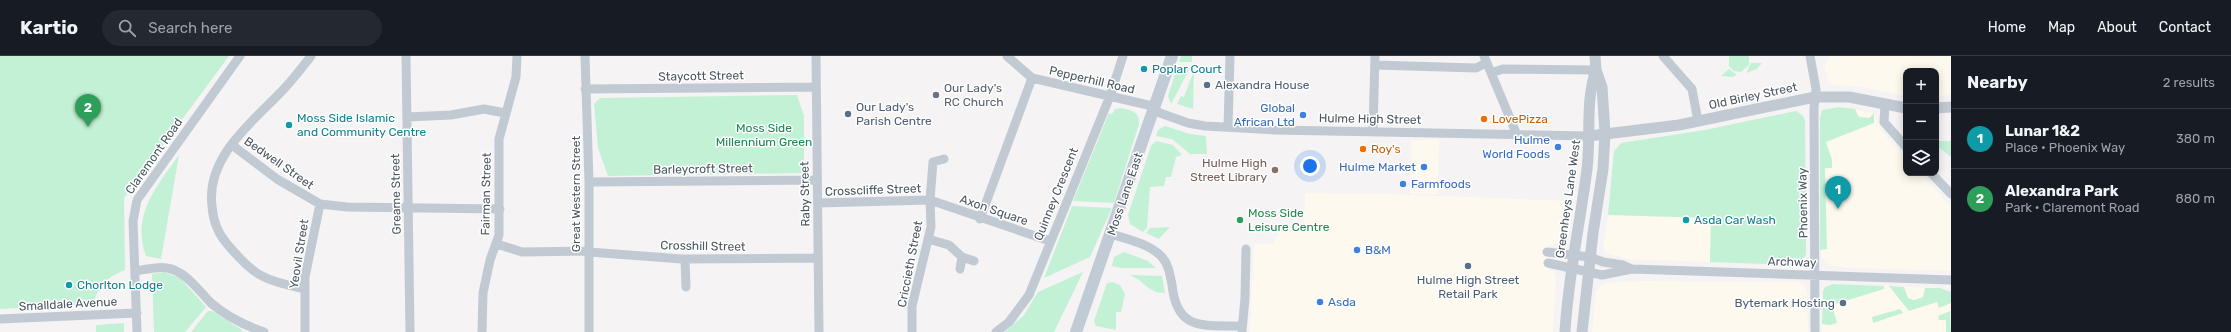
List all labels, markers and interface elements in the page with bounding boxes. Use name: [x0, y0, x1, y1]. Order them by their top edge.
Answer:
search box: [102, 10, 382, 46]
text: Kartio: [20, 16, 78, 39]
icon: search: [116, 17, 138, 39]
text: Search here: [148, 19, 232, 37]
text: Home: [1988, 19, 2026, 36]
text: Map: [2048, 19, 2075, 36]
text: About: [2097, 19, 2137, 36]
text: Contact: [2159, 19, 2211, 36]
place label: Poplar Court: [1152, 62, 1222, 76]
street label: Pepperhill Road: [1048, 63, 1136, 97]
marker: Poplar Court: [1139, 64, 1149, 74]
street label: Staycott Street: [658, 68, 744, 84]
map controls: [1903, 68, 1939, 176]
button: +: [1903, 68, 1939, 104]
text: Nearby: [1967, 72, 2028, 92]
text: 2 results: [2163, 75, 2215, 90]
place label: Alexandra House: [1215, 78, 1310, 92]
marker: Alexandra House: [1202, 80, 1212, 90]
street label: Old Birley Street: [1708, 80, 1799, 112]
place label: Our Lady's RC Church: [944, 81, 1004, 109]
marker: Our Lady's RC Church: [931, 90, 941, 100]
pin: 2: [75, 94, 101, 127]
place label: Our Lady's Parish Centre: [856, 100, 932, 128]
place label: Global African Ltd: [1234, 101, 1295, 129]
button: −: [1903, 104, 1939, 140]
marker: Our Lady's Parish Centre: [843, 109, 853, 119]
marker: Global African Ltd: [1298, 110, 1308, 120]
place label: Moss Side Islamic and Community Centre: [297, 111, 427, 139]
street label: Hulme High Street: [1319, 111, 1422, 127]
place label: LovePizza: [1492, 112, 1548, 126]
marker: LovePizza: [1479, 114, 1489, 124]
street label: Claremont Road: [123, 115, 185, 197]
marker: Moss Side Islamic and Community Centre: [284, 120, 294, 130]
park label: Moss Side Millennium Green: [716, 121, 812, 149]
text: Lunar 1&2: [2005, 122, 2080, 140]
text: 1: [1977, 131, 1983, 146]
text: 380 m: [2176, 131, 2215, 146]
place label: Hulme World Foods: [1482, 133, 1550, 161]
street label: Bedwell Street: [242, 134, 317, 192]
street label: Great Western Street: [569, 135, 583, 252]
street label: Greenheys Lane West: [1553, 138, 1583, 259]
button: layers: [1903, 140, 1939, 176]
text: Place · Phoenix Way: [2005, 140, 2125, 155]
place label: Roy's: [1371, 142, 1401, 156]
marker: Hulme World Foods: [1553, 142, 1563, 152]
marker: Roy's: [1358, 144, 1368, 154]
street label: Quinney Crescent: [1031, 145, 1081, 243]
street label: Moss Lane East: [1104, 150, 1146, 237]
street label: Fairman Street: [478, 152, 494, 236]
street label: Greame Street: [388, 153, 404, 235]
place label: Hulme High Street Library: [1190, 156, 1267, 184]
your location: [1300, 156, 1320, 176]
place label: Hulme Market: [1339, 160, 1416, 174]
street label: Barleycroft Street: [653, 161, 753, 177]
street label: Raby Street: [797, 161, 813, 227]
marker: Hulme Market: [1419, 162, 1429, 172]
marker: Hulme High Street Library: [1270, 165, 1280, 175]
street label: Phoenix Way: [1795, 167, 1811, 238]
pin: 1: [1825, 176, 1851, 209]
place label: Farmfoods: [1411, 177, 1471, 191]
marker: Farmfoods: [1398, 179, 1408, 189]
street label: Crosscliffe Street: [825, 181, 922, 199]
text: Alexandra Park: [2005, 182, 2118, 200]
text: 2: [1976, 191, 1984, 206]
text: 880 m: [2175, 191, 2215, 206]
street label: Axon Square: [958, 192, 1030, 228]
text: Park · Claremont Road: [2005, 200, 2140, 215]
place label: Moss Side Leisure Centre: [1248, 206, 1330, 234]
place label: Asda Car Wash: [1694, 213, 1776, 227]
marker: Moss Side Leisure Centre: [1235, 215, 1245, 225]
marker: Asda Car Wash: [1681, 215, 1691, 225]
street label: Yeovil Street: [287, 218, 311, 290]
street label: Criccieth Street: [895, 219, 925, 308]
street label: Crosshill Street: [660, 238, 746, 254]
place label: B&M: [1365, 243, 1391, 257]
marker: B&M: [1352, 245, 1362, 255]
street label: Archway: [1767, 254, 1817, 270]
marker: Hulme High Street Retail Park: [1463, 261, 1473, 271]
place label: Hulme High Street Retail Park: [1417, 273, 1520, 301]
place label: Chorlton Lodge: [77, 278, 163, 292]
marker: Chorlton Lodge: [64, 280, 74, 290]
street label: Smalldale Avenue: [18, 294, 118, 314]
place label: Asda: [1328, 295, 1356, 309]
place label: Bytemark Hosting: [1734, 296, 1835, 310]
marker: Asda: [1315, 297, 1325, 307]
marker: Bytemark Hosting: [1838, 298, 1848, 308]

